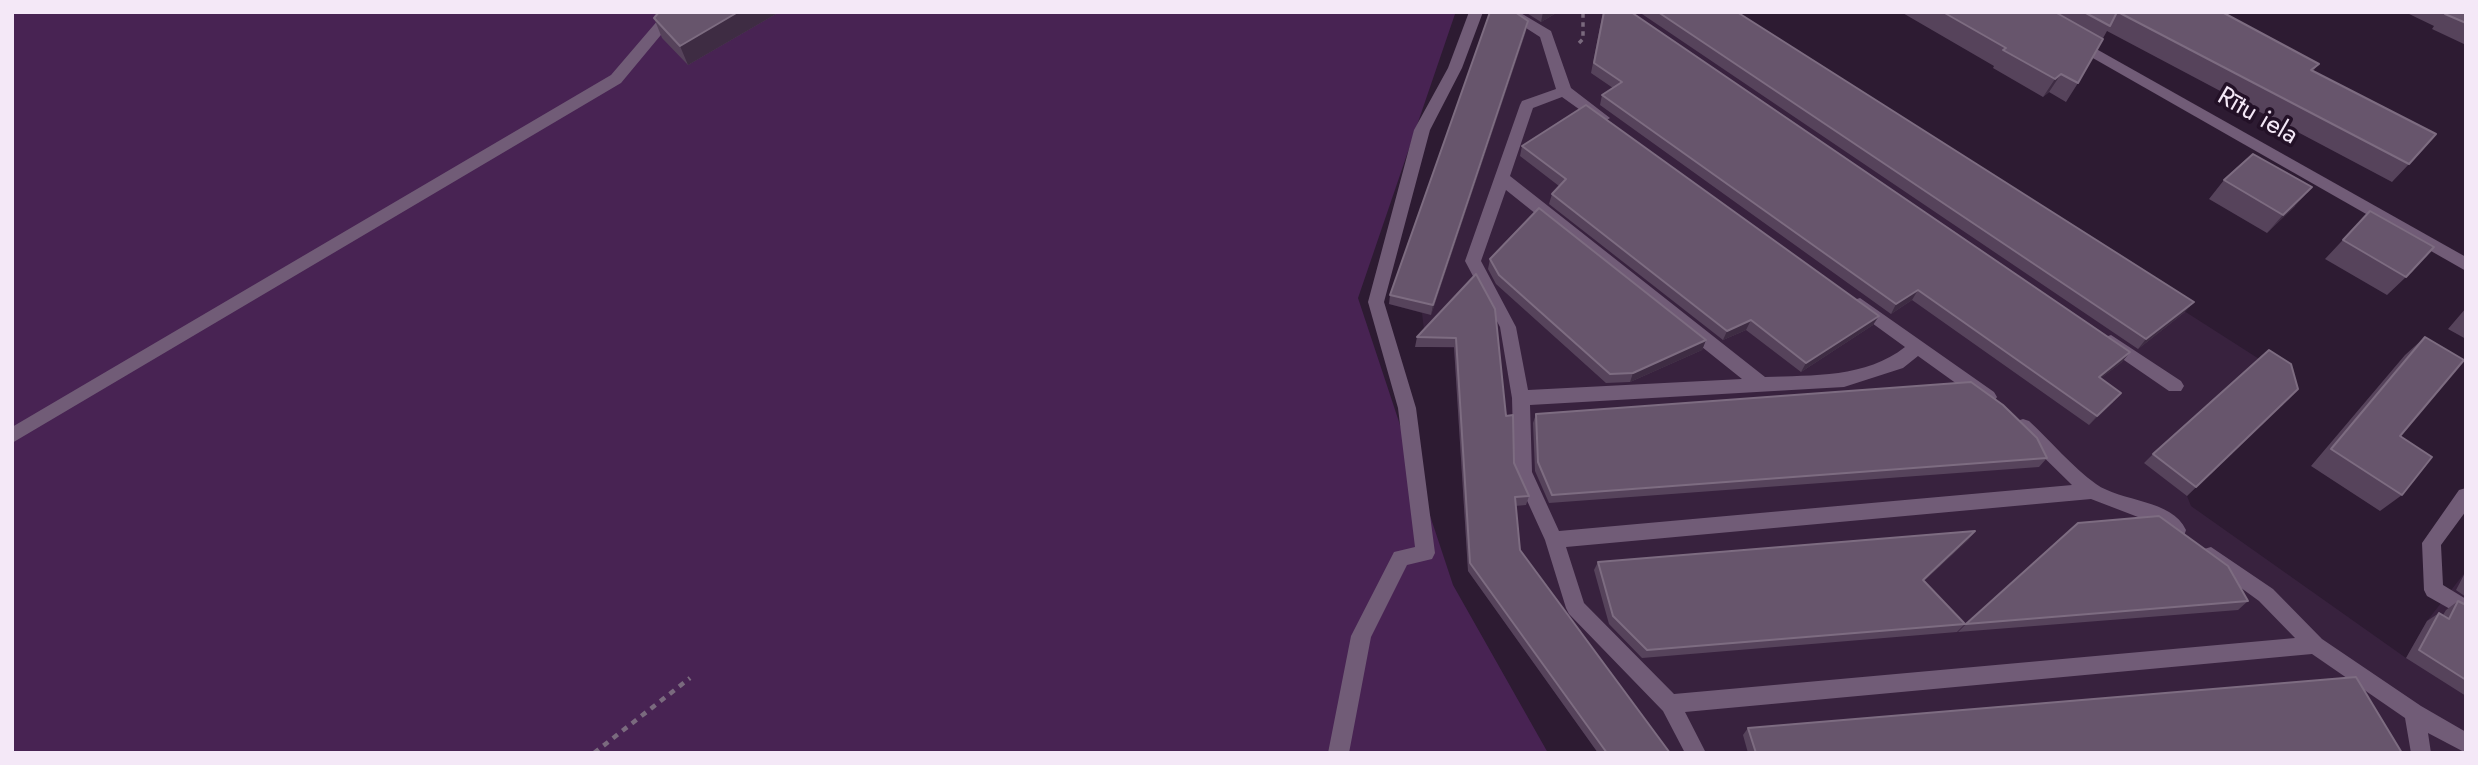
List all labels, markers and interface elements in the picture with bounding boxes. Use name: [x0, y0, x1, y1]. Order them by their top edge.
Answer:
street label: Rītu iela: [2211, 82, 2303, 152]

